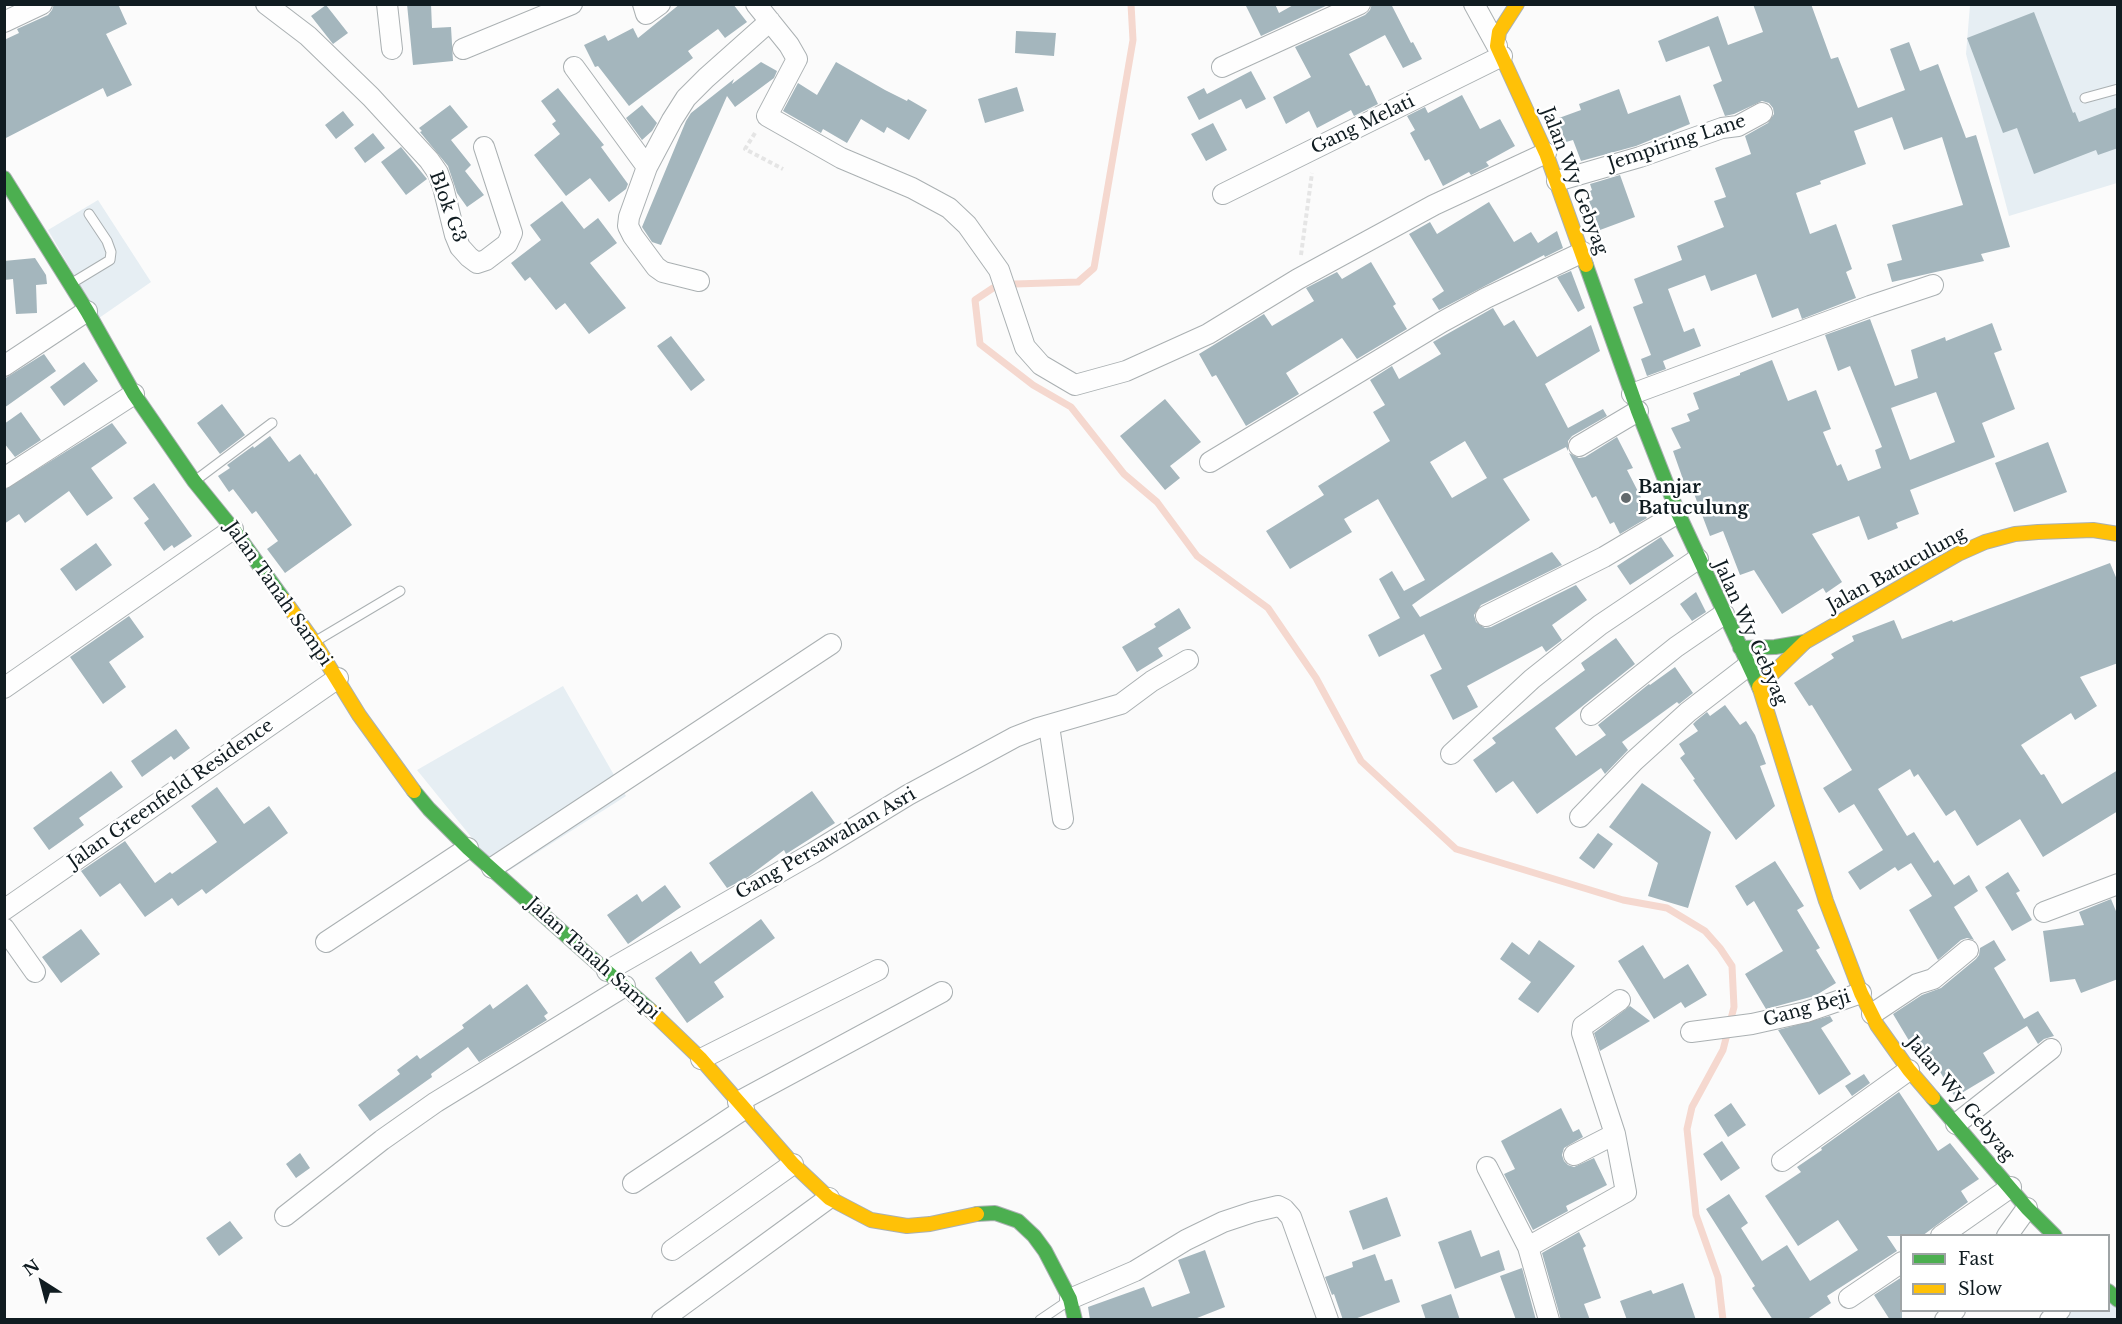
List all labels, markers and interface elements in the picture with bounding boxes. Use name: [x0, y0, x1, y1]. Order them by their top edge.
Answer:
street label: Gang Melati: [1308, 91, 1418, 159]
street label: Jalan Wy Gebyag: [1536, 104, 1612, 258]
street label: Jempiring Lane: [1605, 111, 1749, 175]
street label: Blok G3: [424, 168, 470, 246]
place label: Banjar Batuculung: [1638, 477, 1748, 520]
marker: Banjar Batuculung: [1619, 491, 1633, 505]
street label: Jalan Tanah Sampi: [220, 518, 336, 670]
street label: Jalan Batuculung: [1824, 523, 1970, 617]
street label: Jalan Wy Gebyag: [1708, 557, 1792, 709]
street label: Jalan Greenfield Residence: [64, 715, 278, 873]
street label: Gang Persawahan Asri: [732, 784, 920, 904]
street label: Jalan Tanah Sampi: [522, 894, 664, 1024]
street label: Gang Beji: [1761, 986, 1853, 1032]
street label: Jalan Wy Gebyag: [1901, 1032, 2019, 1166]
legend: [1900, 1234, 2110, 1312]
text: Fast: [1958, 1248, 1994, 1270]
north arrow: [12, 1252, 72, 1312]
text: N: [19, 1255, 43, 1280]
text: Slow: [1958, 1278, 2002, 1300]

